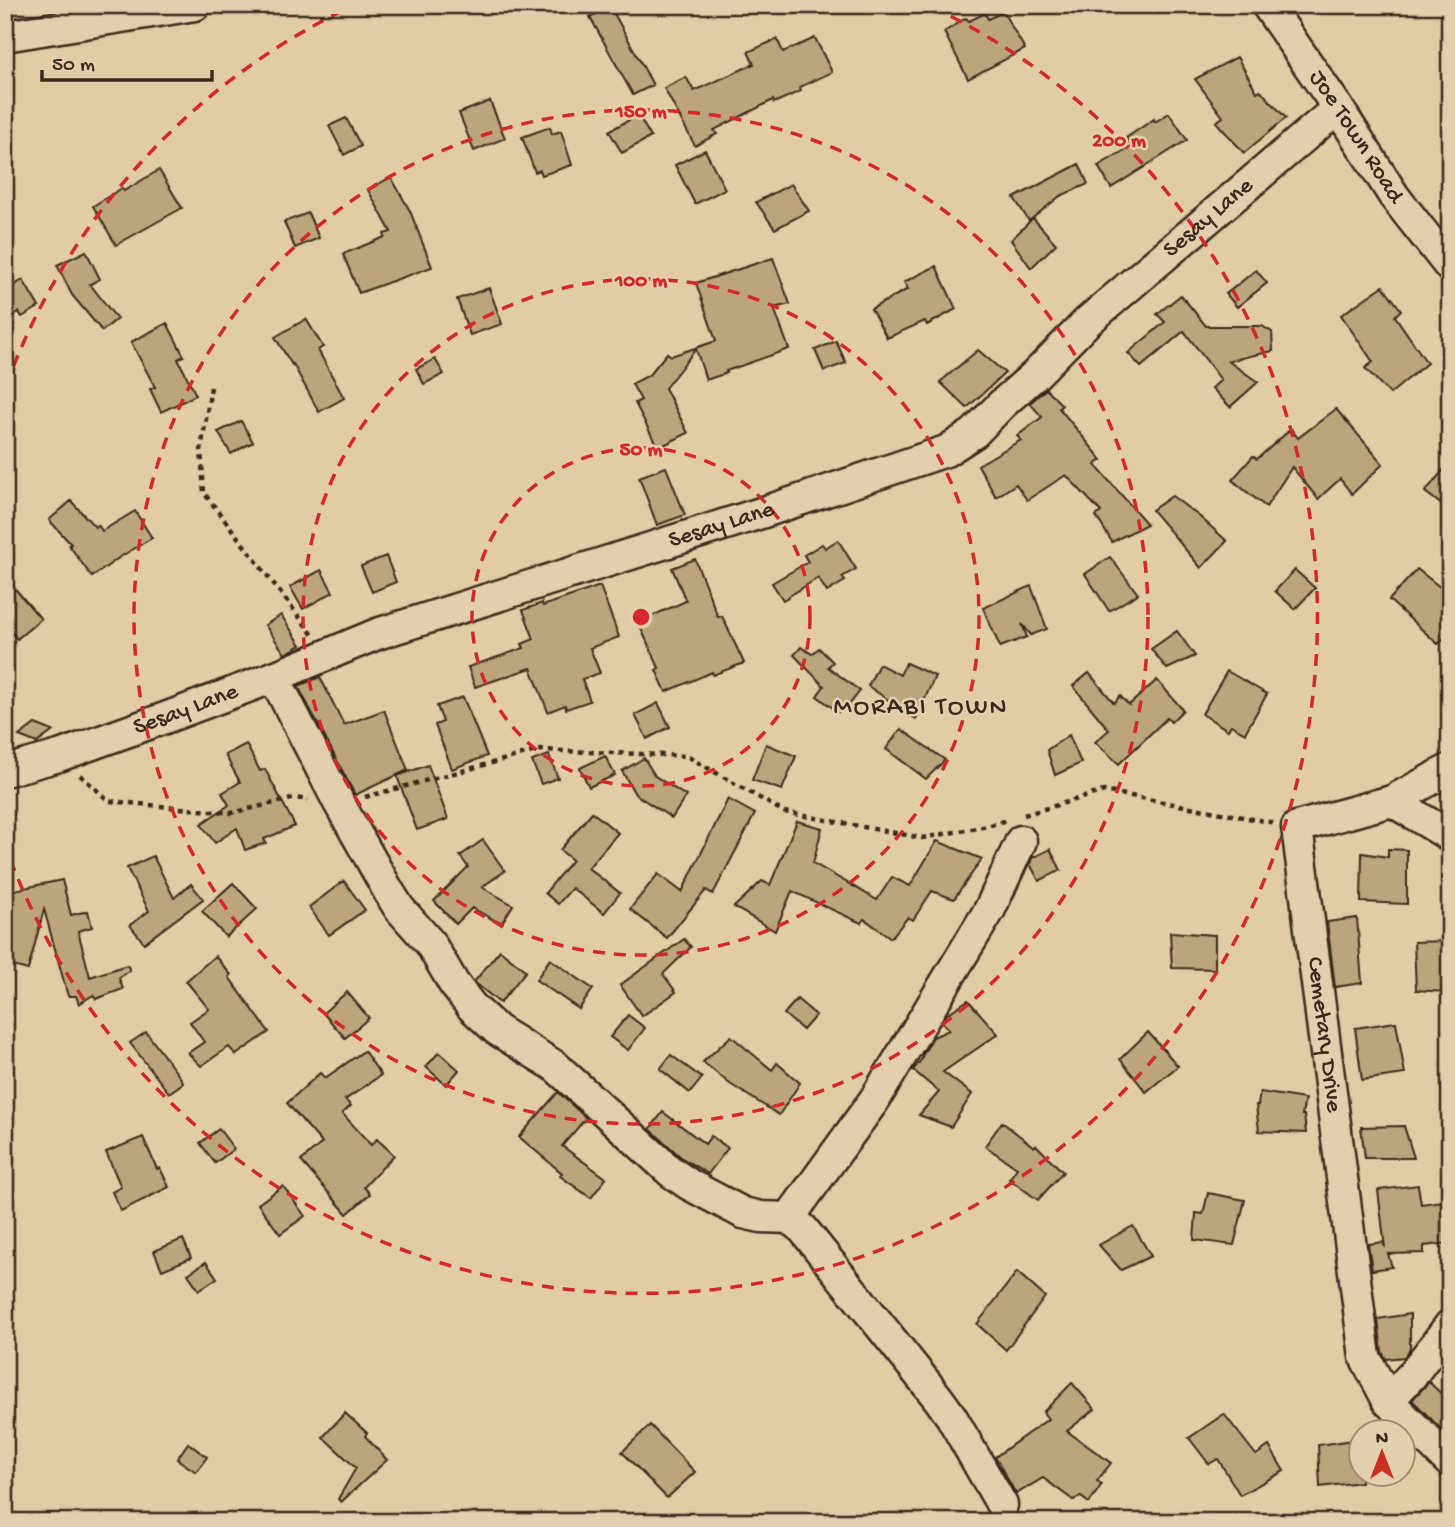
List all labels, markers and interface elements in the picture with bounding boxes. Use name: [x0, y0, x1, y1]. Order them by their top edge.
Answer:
scale bar: [42, 38, 212, 82]
text: 50 m: [52, 54, 95, 79]
street label: Joe Town Road: [1302, 65, 1411, 211]
text: 150 m: [614, 101, 667, 126]
text: 200 m: [1092, 130, 1146, 155]
street label: Sesay Lane: [1158, 172, 1260, 265]
text: 100 m: [614, 270, 667, 295]
text: 50 m: [620, 439, 663, 464]
street label: Sesay Lane: [665, 495, 779, 556]
centre of rings: [629, 605, 653, 629]
street label: Sesay Lane: [130, 677, 243, 743]
district label: MORABI TOWN: [833, 693, 1009, 724]
street label: Cemetary Drive: [1299, 955, 1348, 1115]
north arrow: [1346, 1418, 1416, 1488]
text: N: [1376, 1428, 1388, 1451]

